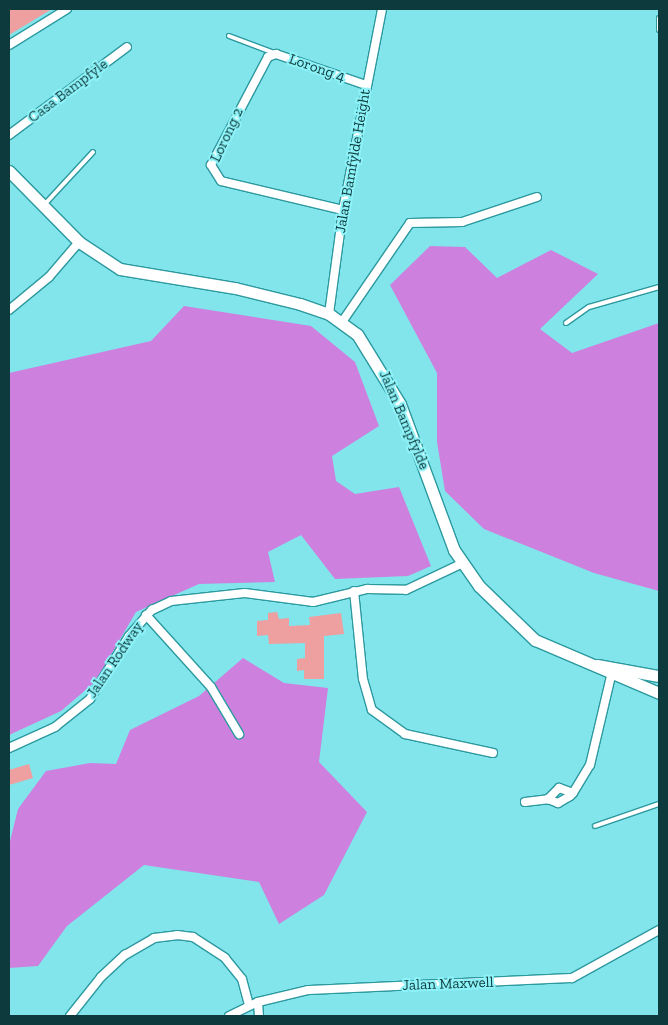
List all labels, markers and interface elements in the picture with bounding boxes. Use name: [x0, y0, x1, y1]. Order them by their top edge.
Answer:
street label: Lorong 4: [287, 50, 347, 86]
street label: Casa Bampfyle: [25, 55, 111, 127]
street label: Jalan Bamfylde Height: [332, 88, 374, 234]
street label: Lorong 2: [207, 105, 247, 165]
street label: Jalan Bampfylde: [375, 368, 433, 472]
street label: Jalan Rodway: [83, 619, 147, 701]
street label: Jalan Maxwell: [402, 973, 494, 995]

